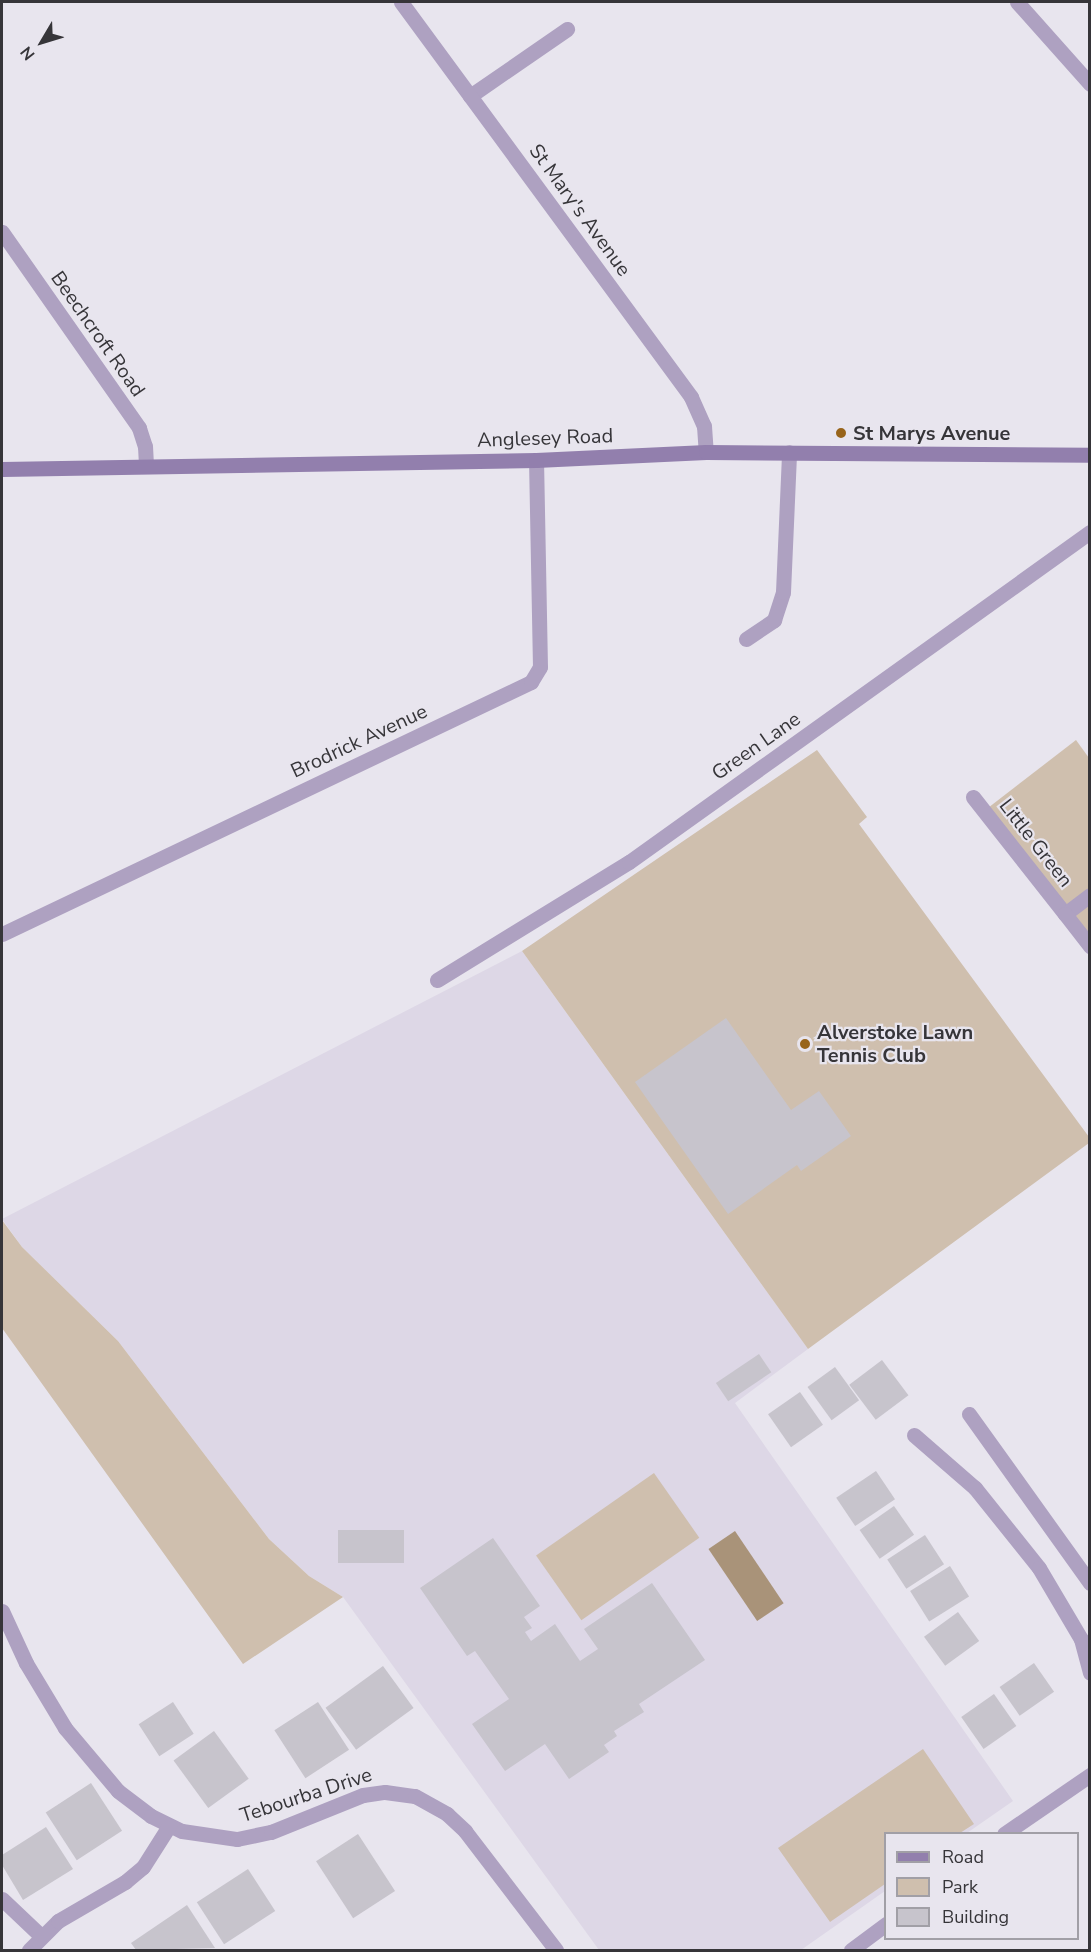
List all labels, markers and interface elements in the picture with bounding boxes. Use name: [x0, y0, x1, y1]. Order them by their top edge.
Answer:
north arrow: [12, 12, 72, 72]
text: N: [15, 42, 40, 65]
street label: St Mary's Avenue: [524, 139, 636, 281]
street label: Beechcroft Road: [46, 267, 150, 401]
place label: St Marys Avenue: [853, 421, 1010, 445]
street label: Anglesey Road: [477, 424, 613, 452]
marker: St Marys Avenue: [834, 426, 848, 440]
street label: Brodrick Avenue: [287, 699, 431, 783]
street label: Green Lane: [707, 707, 805, 785]
street label: Little Green: [994, 794, 1078, 892]
place label: Alverstoke Lawn Tennis Club: [817, 1020, 973, 1067]
marker: Alverstoke Lawn Tennis Club: [798, 1037, 812, 1051]
street label: Tebourba Drive: [237, 1762, 375, 1828]
legend: [884, 1832, 1079, 1940]
text: Road: [942, 1845, 984, 1869]
text: Park: [942, 1875, 978, 1899]
text: Building: [942, 1905, 1009, 1929]

